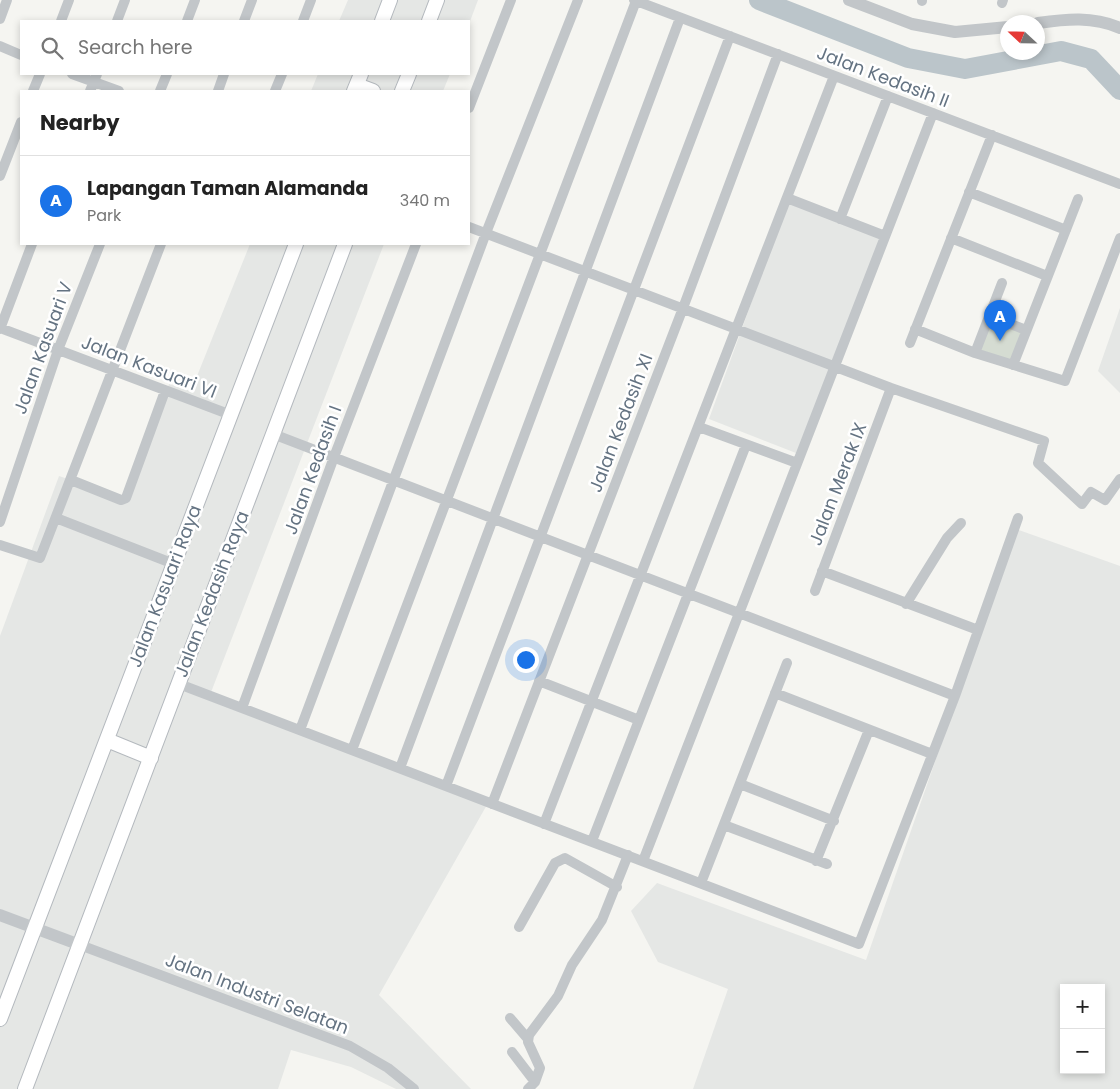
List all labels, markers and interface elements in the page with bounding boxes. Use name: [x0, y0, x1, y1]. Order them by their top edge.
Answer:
north arrow: [1000, 15, 1045, 60]
search box: [20, 20, 470, 75]
icon: search: [38, 34, 66, 62]
text: Search here: [78, 34, 192, 61]
street label: Jalan Kedasih II: [813, 40, 953, 113]
text: Nearby: [40, 108, 120, 137]
text: Lapangan Taman Alamanda: [87, 175, 368, 202]
text: A: [50, 189, 62, 212]
text: 340 m: [400, 189, 450, 212]
text: Park: [87, 204, 121, 227]
street label: Jalan Kasuari V: [7, 278, 78, 417]
pin: A: [984, 300, 1016, 341]
street label: Jalan Kasuari VI: [78, 329, 221, 404]
street label: Jalan Kedasih XI: [583, 350, 658, 496]
street label: Jalan Kedasih I: [278, 402, 347, 538]
street label: Jalan Merak IX: [803, 419, 872, 549]
street label: Jalan Kasuari Raya: [122, 501, 207, 671]
street label: Jalan Kedasih Raya: [168, 507, 255, 681]
your location: [513, 647, 539, 673]
street label: Jalan Industri Selatan: [162, 947, 353, 1040]
map controls: [1060, 984, 1105, 1074]
button: +: [1060, 984, 1105, 1029]
button: −: [1060, 1029, 1105, 1074]

